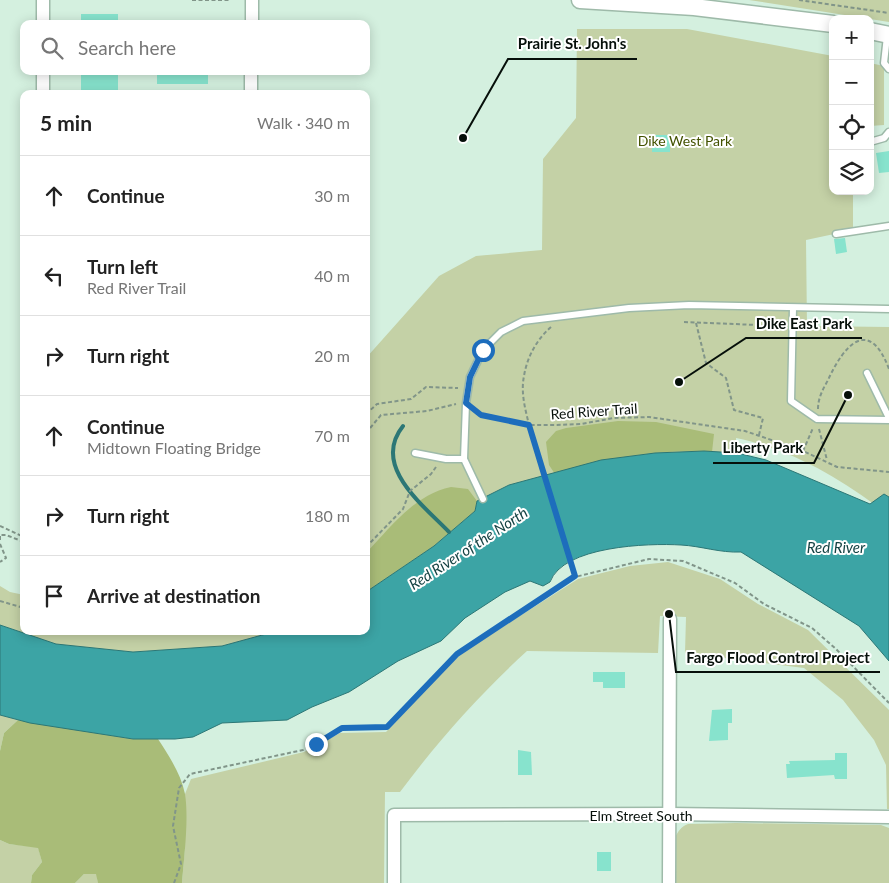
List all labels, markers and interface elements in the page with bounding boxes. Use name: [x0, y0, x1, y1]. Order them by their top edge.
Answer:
map controls: [829, 15, 874, 195]
button: +: [829, 15, 874, 60]
search box: [20, 20, 370, 75]
callout: Prairie St. John's: [508, 29, 637, 59]
icon: search: [38, 34, 66, 62]
text: Prairie St. John's: [518, 34, 627, 52]
text: Search here: [78, 36, 176, 59]
button: −: [829, 60, 874, 105]
button: locate: [829, 105, 874, 150]
text: 5 min: [40, 110, 92, 135]
text: Walk · 340 m: [257, 113, 350, 132]
park label: Dike West Park: [638, 132, 733, 149]
button: layers: [829, 150, 874, 195]
icon: ahead: [40, 182, 68, 210]
text: Continue: [87, 184, 165, 207]
text: 30 m: [314, 186, 350, 205]
text: Turn left: [87, 255, 158, 278]
icon: left: [40, 262, 68, 290]
text: 40 m: [314, 266, 350, 285]
text: Red River Trail: [87, 278, 186, 297]
callout: Dike East Park: [746, 308, 862, 338]
text: Dike East Park: [756, 314, 853, 332]
route start: [472, 339, 495, 362]
icon: right: [40, 342, 68, 370]
text: Turn right: [87, 344, 169, 367]
text: 20 m: [314, 346, 350, 365]
street label: Red River Trail: [550, 399, 638, 423]
text: Continue: [87, 415, 165, 438]
icon: ahead: [40, 422, 68, 450]
text: 70 m: [314, 426, 350, 445]
callout: Liberty Park: [713, 433, 814, 463]
text: Midtown Floating Bridge: [87, 438, 261, 457]
text: Liberty Park: [723, 438, 804, 456]
icon: right: [40, 502, 68, 530]
water label: Red River of the North: [405, 503, 531, 593]
text: Turn right: [87, 504, 169, 527]
text: 180 m: [305, 506, 350, 525]
water label: Red River: [807, 538, 866, 556]
icon: arrive: [40, 582, 68, 610]
text: Arrive at destination: [87, 584, 260, 607]
callout: Fargo Flood Control Project: [676, 642, 880, 672]
text: Fargo Flood Control Project: [686, 648, 870, 666]
route end: [305, 733, 328, 756]
street label: Elm Street South: [590, 807, 693, 824]

